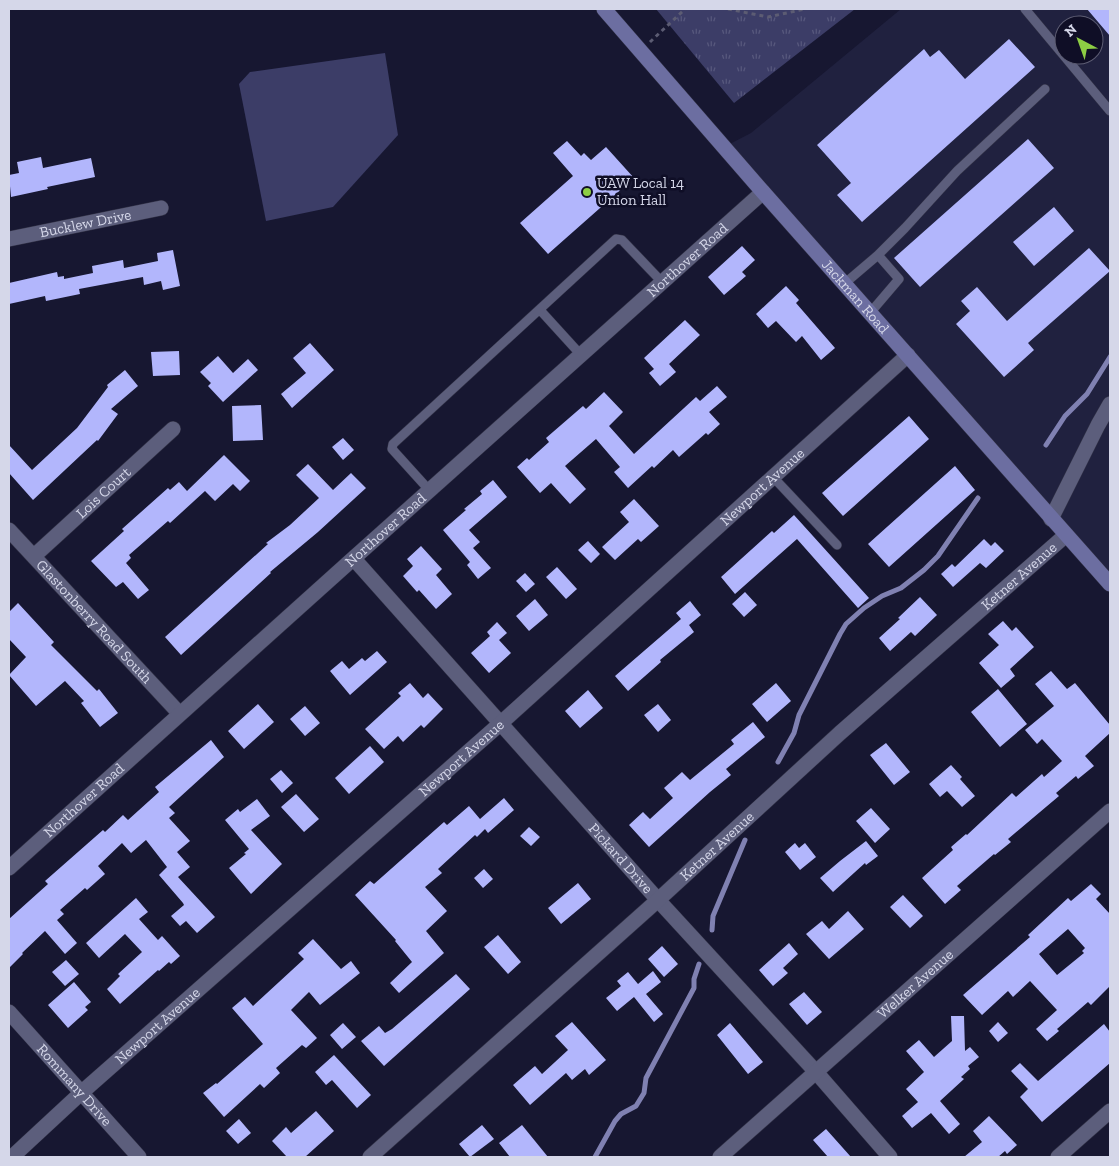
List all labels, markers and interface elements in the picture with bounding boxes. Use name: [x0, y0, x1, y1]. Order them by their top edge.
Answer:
north arrow: [1054, 15, 1104, 65]
text: N: [1061, 20, 1081, 40]
place label: UAW Local 14 Union Hall: [597, 174, 684, 209]
marker: UAW Local 14 Union Hall: [581, 186, 593, 198]
street label: Bucklew Drive: [38, 205, 133, 242]
street label: Northover Road: [643, 219, 732, 301]
street label: Jackman Road: [818, 256, 894, 338]
street label: Newport Avenue: [716, 444, 808, 530]
street label: Lois Court: [72, 463, 135, 522]
street label: Northover Road: [341, 489, 430, 571]
street label: Ketner Avenue: [978, 538, 1060, 614]
street label: Glastonberry Road South: [32, 556, 156, 688]
street label: Newport Avenue: [415, 716, 508, 800]
street label: Northover Road: [40, 759, 128, 841]
street label: Ketner Avenue: [676, 807, 758, 884]
street label: Pickard Drive: [585, 819, 657, 897]
street label: Welker Avenue: [874, 945, 957, 1022]
street label: Newport Avenue: [111, 983, 204, 1068]
street label: Rommany Drive: [33, 1040, 116, 1130]

